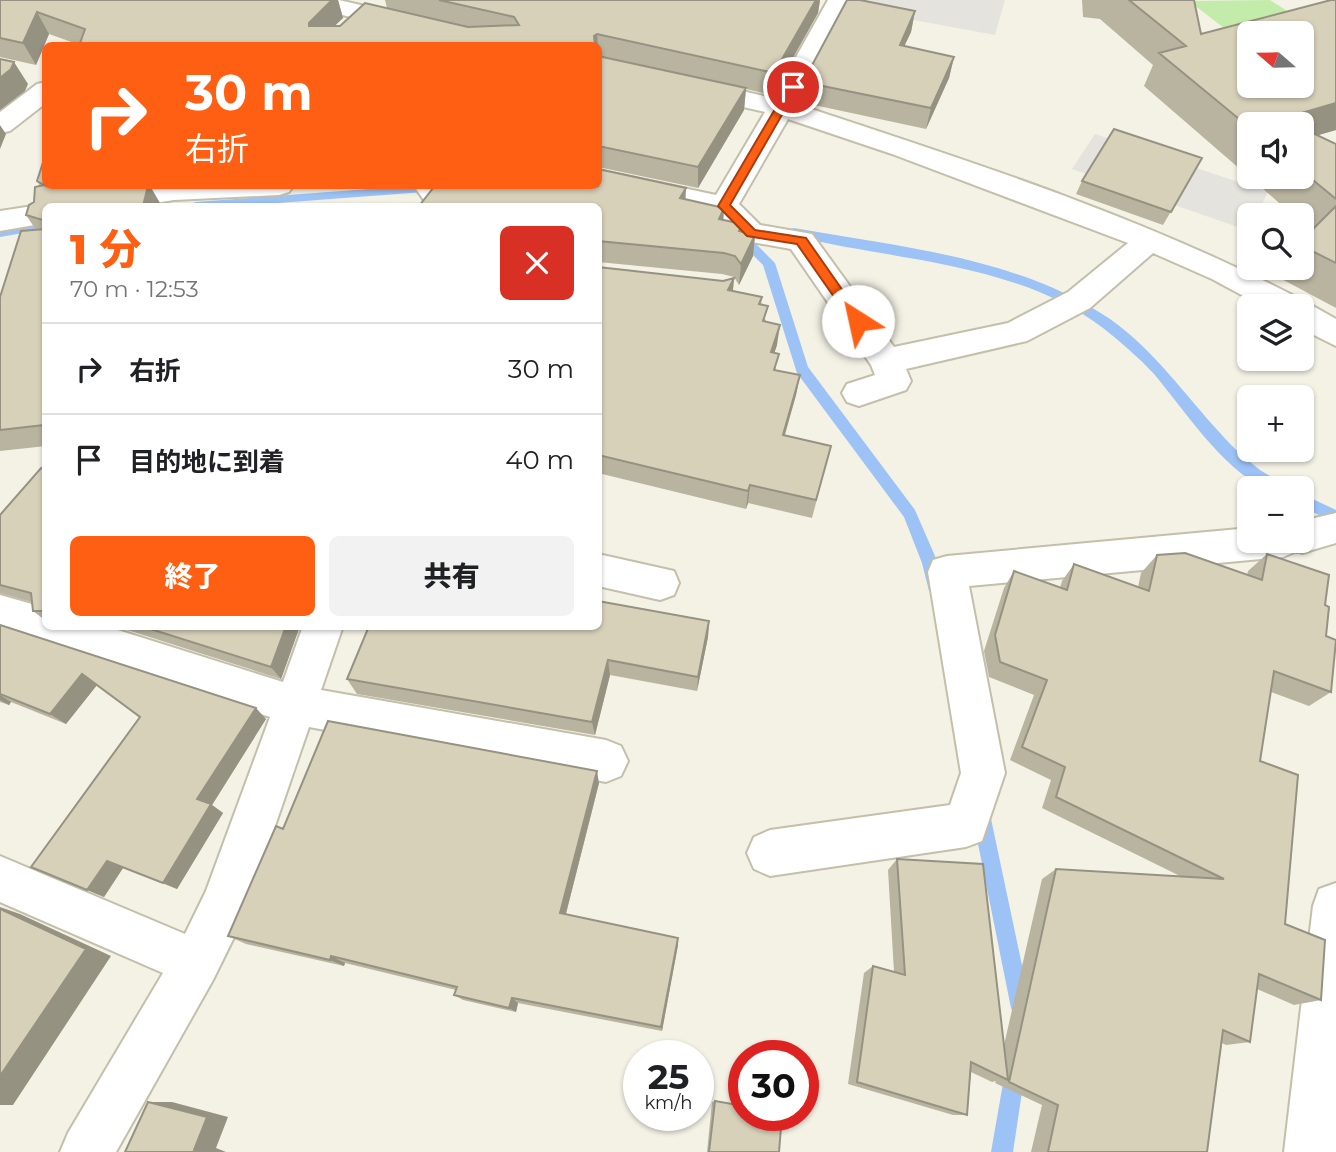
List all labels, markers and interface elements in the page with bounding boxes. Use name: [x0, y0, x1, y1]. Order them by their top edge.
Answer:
north arrow: [1237, 21, 1314, 98]
map controls: [1237, 21, 1314, 553]
pin: [763, 57, 823, 117]
text: 30 m: [185, 63, 313, 122]
icon: arrive: [774, 68, 812, 106]
icon: right: [70, 70, 161, 161]
button: sound: [1237, 112, 1314, 189]
text: 右折: [185, 129, 249, 168]
button: search: [1237, 203, 1314, 280]
text: 1 分: [70, 223, 141, 275]
button: close: [500, 226, 574, 300]
text: 70 m · 12:53: [70, 275, 199, 303]
position arrow: [821, 284, 895, 358]
button: layers: [1237, 294, 1314, 371]
icon: right: [70, 350, 108, 388]
text: 30 m: [508, 353, 574, 385]
text: 右折: [129, 355, 181, 387]
button: +: [1237, 385, 1314, 462]
icon: arrive: [70, 441, 108, 479]
text: 40 m: [505, 444, 574, 476]
text: 目的地に到着: [129, 446, 285, 478]
button: −: [1237, 476, 1314, 553]
button: 終了: [70, 536, 315, 616]
button: 共有: [329, 536, 574, 616]
speed limit sign: 30: [728, 1040, 819, 1131]
text: 25: [648, 1055, 689, 1098]
text: km/h: [644, 1092, 693, 1114]

